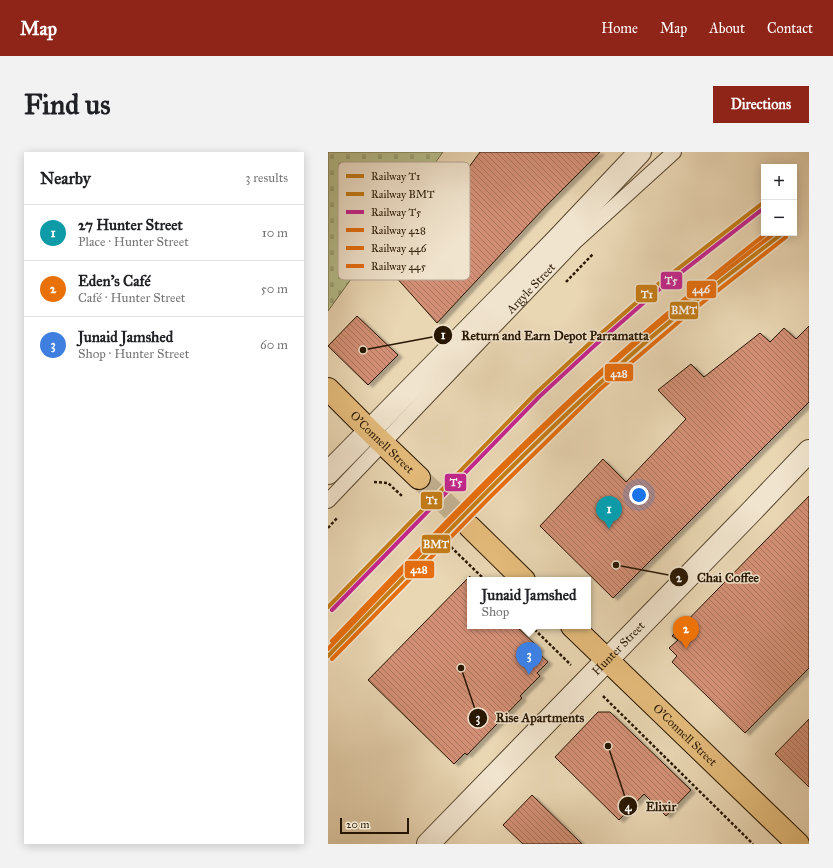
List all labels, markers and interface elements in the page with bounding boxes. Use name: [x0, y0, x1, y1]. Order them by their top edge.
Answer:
text: Map: [20, 17, 57, 40]
text: Home: [601, 20, 638, 37]
text: Map: [660, 20, 687, 37]
text: About: [709, 20, 745, 37]
text: Contact: [767, 20, 813, 37]
button: Directions: [713, 86, 809, 123]
text: Find us: [24, 87, 110, 122]
legend: [338, 162, 470, 280]
map controls: [761, 164, 797, 236]
button: +: [761, 164, 797, 200]
text: Nearby: [40, 168, 91, 189]
text: 3 results: [245, 170, 288, 186]
text: Railway T1: [371, 170, 420, 183]
text: Railway BMT: [371, 188, 435, 201]
button: −: [761, 200, 797, 236]
text: Railway T5: [371, 206, 421, 219]
text: 27 Hunter Street: [78, 216, 183, 234]
text: Railway 428: [371, 224, 426, 237]
text: 1: [50, 225, 56, 241]
text: 10 m: [262, 225, 288, 241]
text: Place · Hunter Street: [78, 234, 189, 250]
text: Railway 446: [371, 242, 427, 255]
text: Railway 445: [371, 260, 426, 273]
street label: Argyle Street: [503, 260, 559, 317]
line badge: T5: [660, 271, 683, 290]
text: Eden's Café: [78, 272, 151, 290]
text: T5: [664, 274, 678, 287]
line badge: 446: [686, 280, 717, 299]
text: 2: [50, 281, 56, 297]
text: 50 m: [261, 281, 288, 297]
text: 446: [692, 283, 711, 297]
line badge: T1: [635, 284, 658, 303]
text: T1: [640, 288, 654, 301]
text: Café · Hunter Street: [78, 290, 185, 306]
line badge: BMT: [669, 301, 699, 320]
text: BMT: [671, 304, 697, 317]
callout: Return and Earn Depot Parramatta: [433, 323, 657, 348]
text: Junaid Jamshed: [78, 328, 173, 346]
text: 1: [441, 328, 446, 342]
text: Return and Earn Depot Parramatta: [461, 328, 649, 344]
text: 3: [50, 337, 56, 353]
text: 60 m: [260, 337, 288, 353]
text: Shop · Hunter Street: [78, 346, 189, 362]
line badge: 428: [604, 363, 634, 382]
text: 428: [610, 367, 628, 381]
street label: O'Connell Street: [347, 408, 417, 477]
line badge: T5: [444, 473, 467, 492]
text: T5: [449, 476, 463, 489]
your location: [629, 485, 649, 505]
line badge: T1: [420, 491, 443, 510]
text: T1: [425, 494, 439, 507]
pin: 1: [596, 496, 622, 529]
line badge: BMT: [421, 534, 451, 554]
text: BMT: [423, 538, 449, 551]
line badge: 428: [404, 560, 435, 579]
text: 428: [410, 563, 428, 577]
callout: Chai Coffee: [669, 565, 767, 590]
text: Chai Coffee: [697, 570, 760, 586]
text: 2: [676, 571, 683, 585]
popup: [467, 577, 591, 629]
text: Junaid Jamshed: [481, 586, 577, 604]
text: Shop: [481, 604, 509, 620]
pin: 2: [673, 616, 699, 649]
street label: Hunter Street: [589, 618, 648, 678]
pin: 3: [516, 642, 542, 675]
street label: O'Connell Street: [650, 701, 720, 770]
callout: Rise Apartments: [468, 705, 592, 730]
text: Rise Apartments: [496, 710, 585, 726]
text: 3: [476, 711, 481, 726]
callout: Elixir: [618, 794, 685, 819]
text: Elixir: [646, 799, 677, 815]
text: 4: [625, 800, 633, 815]
scale bar: [340, 816, 409, 835]
text: 20 m: [346, 818, 369, 831]

